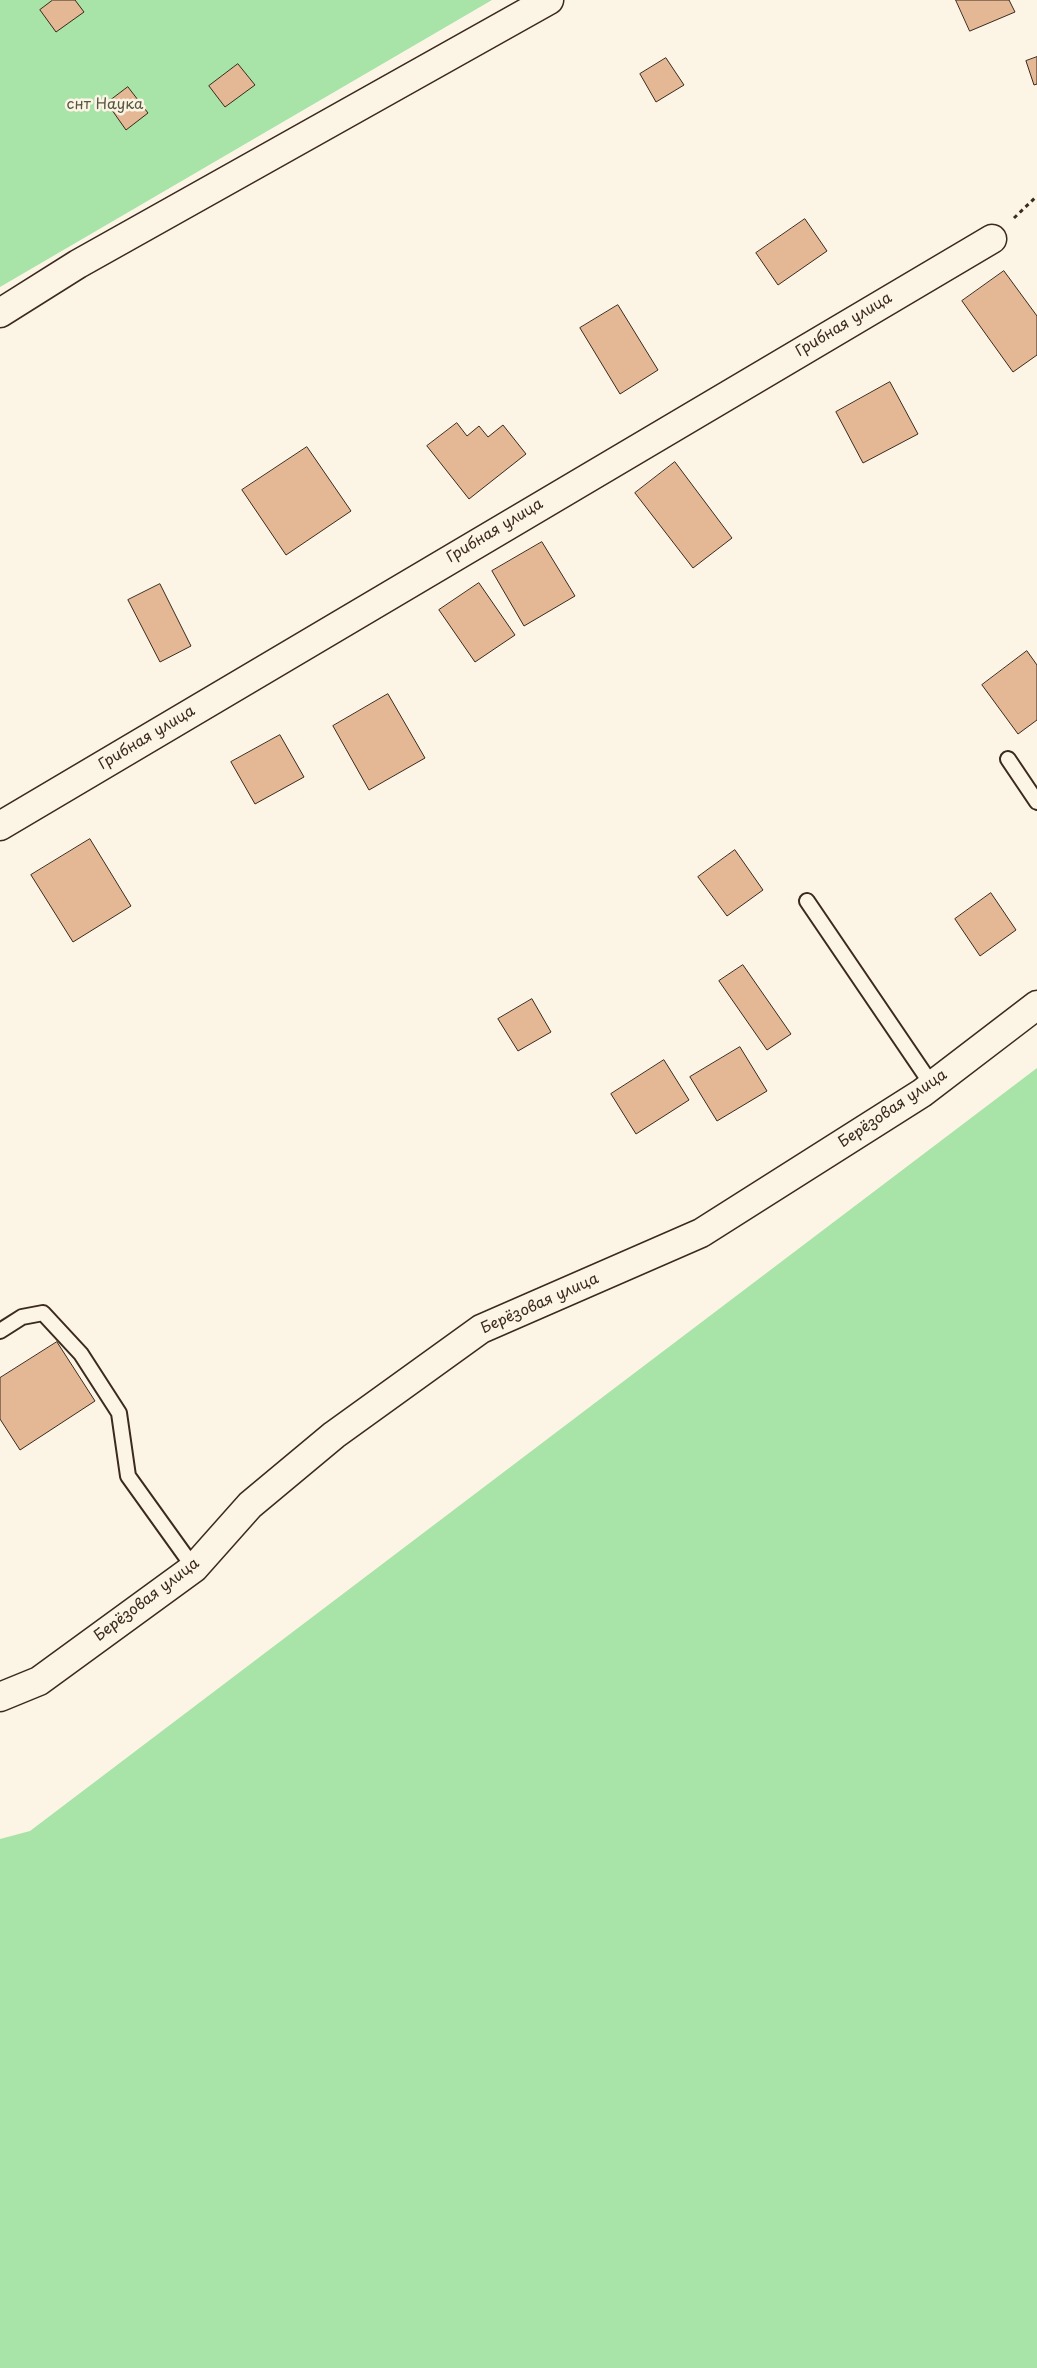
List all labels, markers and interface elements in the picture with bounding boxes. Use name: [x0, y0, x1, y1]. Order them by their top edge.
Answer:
park label: снт Наука: [67, 96, 143, 114]
street label: Грибная улица: [793, 289, 895, 361]
street label: Грибная улица: [444, 495, 546, 567]
street label: Грибная улица: [96, 702, 198, 774]
street label: Берёзовая улица: [835, 1066, 951, 1152]
street label: Берёзовая улица: [478, 1270, 602, 1338]
street label: Берёзовая улица: [91, 1555, 203, 1645]

